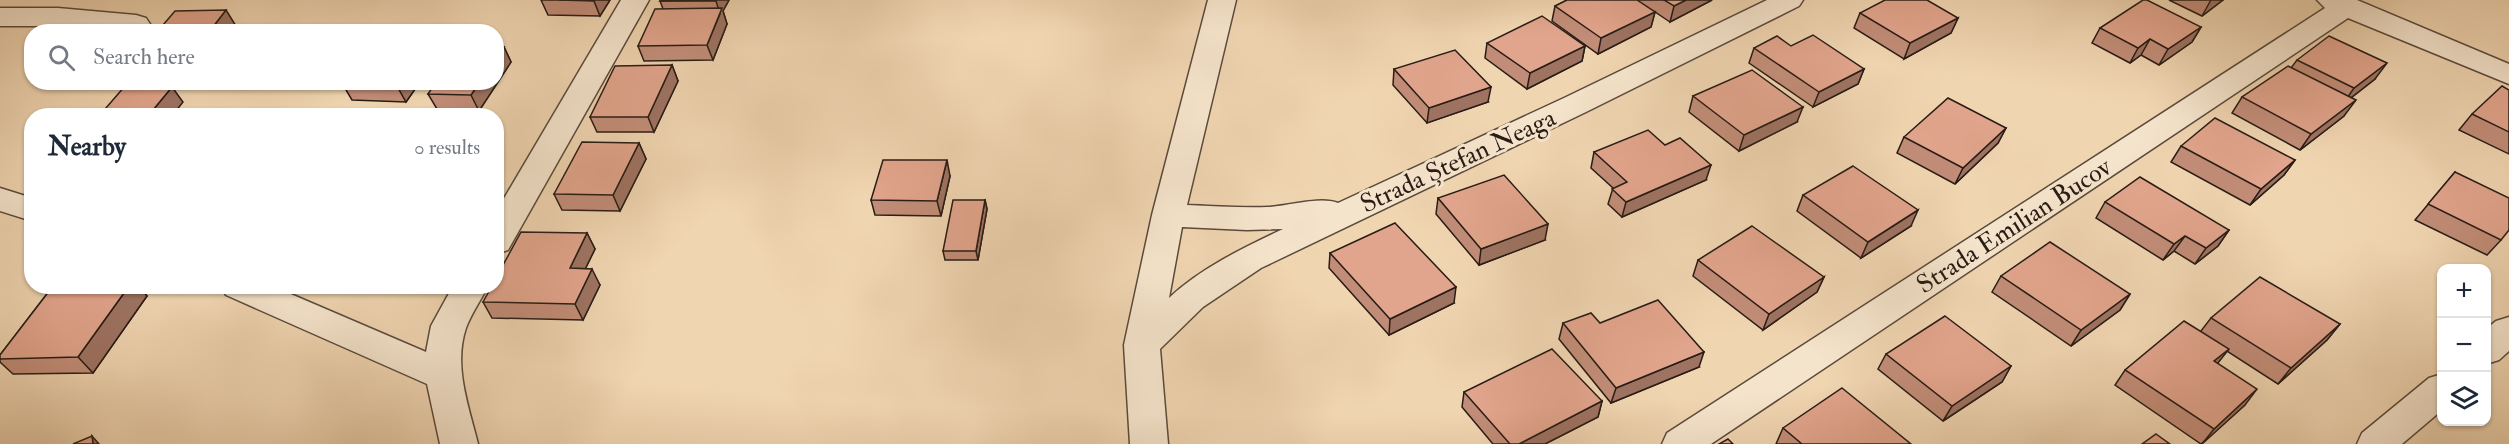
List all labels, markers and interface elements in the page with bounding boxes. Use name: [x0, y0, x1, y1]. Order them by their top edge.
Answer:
search box: [24, 24, 504, 90]
icon: search: [45, 41, 78, 74]
text: Search here: [93, 43, 195, 71]
street label: Strada Ștefan Neaga: [1355, 102, 1561, 220]
text: Nearby: [48, 131, 126, 163]
text: 0 results: [414, 135, 480, 160]
street label: Strada Emilian Bucov: [1911, 151, 2118, 301]
map controls: [2437, 264, 2491, 426]
button: +: [2437, 264, 2491, 318]
button: −: [2437, 318, 2491, 372]
button: layers: [2437, 372, 2491, 426]

